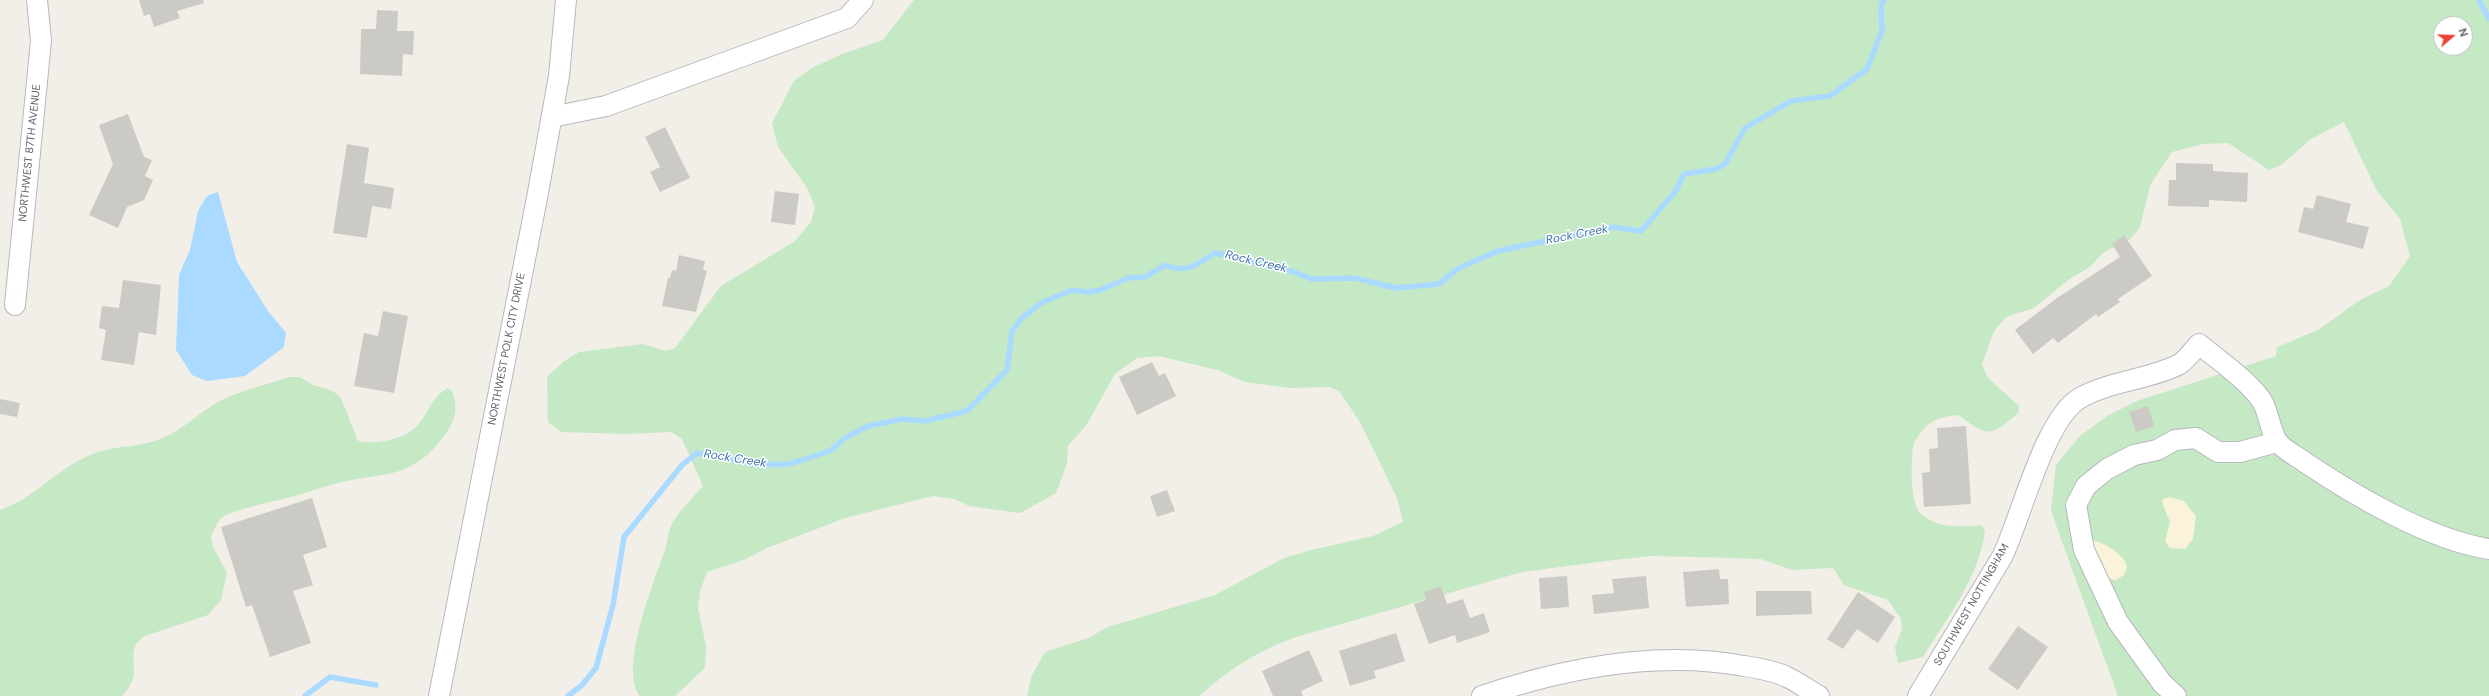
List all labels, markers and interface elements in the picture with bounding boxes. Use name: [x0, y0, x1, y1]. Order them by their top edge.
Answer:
north arrow: [2433, 16, 2473, 56]
text: N: [2455, 26, 2471, 38]
street label: NORTHWEST 87TH AVENUE: [16, 84, 44, 222]
water label: Rock Creek: [1545, 222, 1609, 248]
water label: Rock Creek: [1224, 248, 1288, 276]
street label: NORTHWEST POLK CITY DRIVE: [486, 272, 528, 426]
water label: Rock Creek: [703, 447, 767, 471]
street label: SOUTHWEST NOTTINGHAM: [1932, 542, 2012, 668]

